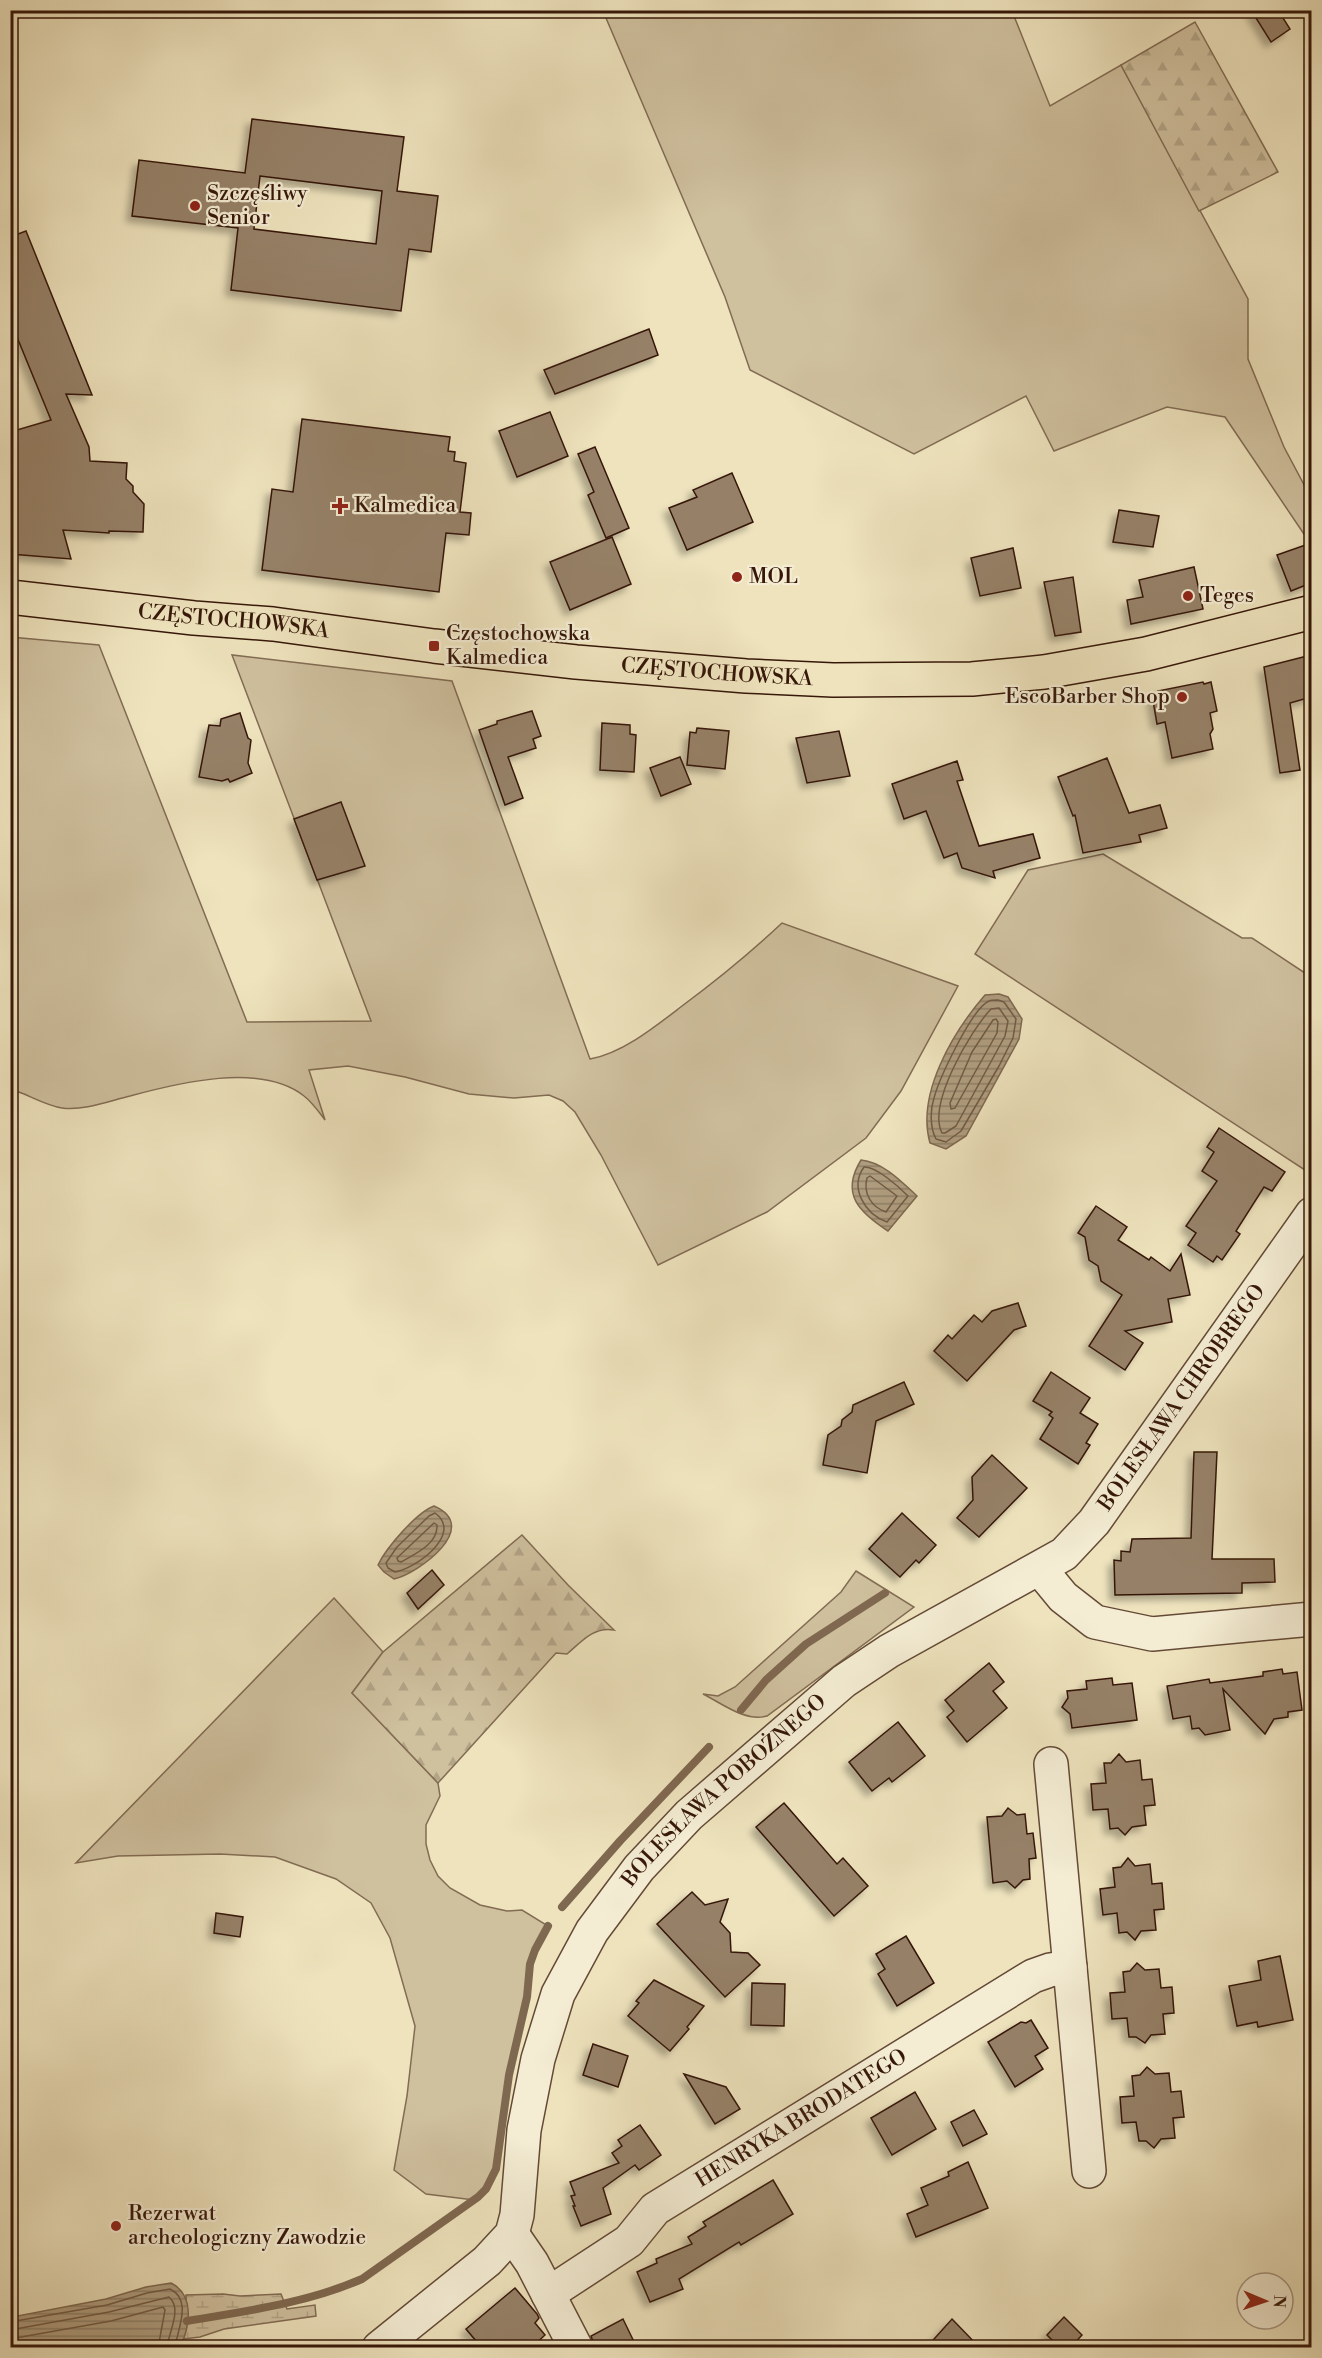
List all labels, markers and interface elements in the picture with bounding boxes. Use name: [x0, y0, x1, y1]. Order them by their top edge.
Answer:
place label: Szczęśliwy Senior: [207, 181, 308, 231]
marker: Szczęśliwy Senior: [188, 199, 202, 213]
place label: Kalmedica: [354, 493, 456, 519]
marker: Kalmedica: [331, 497, 349, 515]
place label: MOL: [749, 564, 798, 590]
marker: MOL: [730, 570, 744, 584]
place label: Teges: [1200, 583, 1254, 609]
marker: Teges: [1181, 589, 1195, 603]
street label: CZĘSTOCHOWSKA: [137, 599, 332, 645]
place label: Częstochowska Kalmedica: [446, 621, 590, 671]
marker: Częstochowska Kalmedica: [427, 639, 441, 653]
street label: CZĘSTOCHOWSKA: [620, 653, 814, 692]
place label: EscoBarber Shop: [1005, 684, 1170, 710]
marker: EscoBarber Shop: [1175, 690, 1189, 704]
street label: BOLESŁAWA CHROBREGO: [1092, 1279, 1271, 1517]
street label: BOLESŁAWA POBOŻNEGO: [616, 1689, 832, 1893]
street label: HENRYKA BRODATEGO: [691, 2044, 912, 2194]
place label: Rezerwat archeologiczny Zawodzie: [128, 2201, 366, 2251]
marker: Rezerwat archeologiczny Zawodzie: [109, 2219, 123, 2233]
north arrow: [1235, 2271, 1295, 2331]
text: N: [1269, 2295, 1289, 2309]

